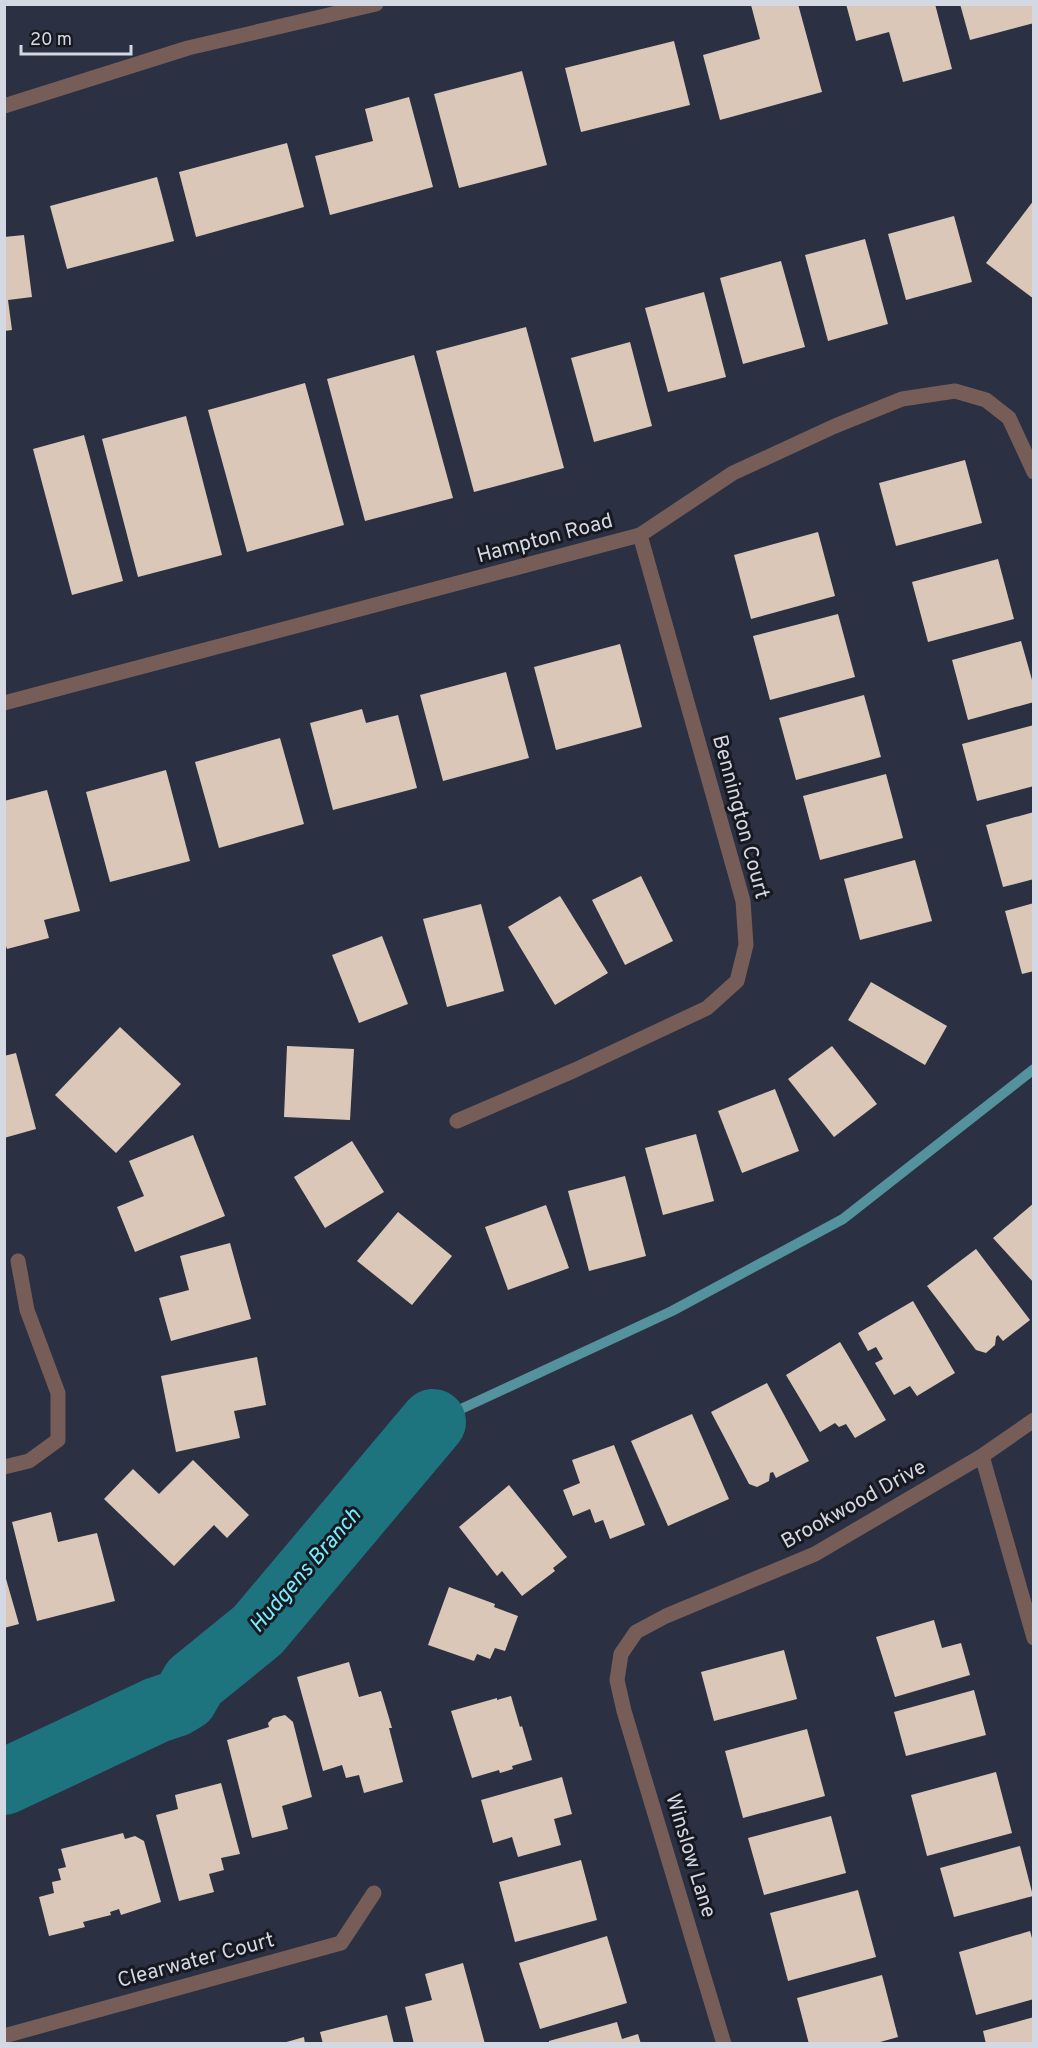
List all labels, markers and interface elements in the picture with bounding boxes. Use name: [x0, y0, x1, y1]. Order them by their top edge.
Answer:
scale bar: [21, 18, 130, 56]
text: 20 m: [30, 29, 72, 52]
street label: Hampton Road: [474, 508, 616, 570]
street label: Bennington Court: [705, 732, 775, 902]
street label: Brookwood Drive: [777, 1454, 931, 1556]
water label: Hudgens Branch: [244, 1503, 368, 1639]
street label: Winslow Lane: [658, 1791, 722, 1921]
street label: Clearwater Court: [115, 1927, 277, 1995]

